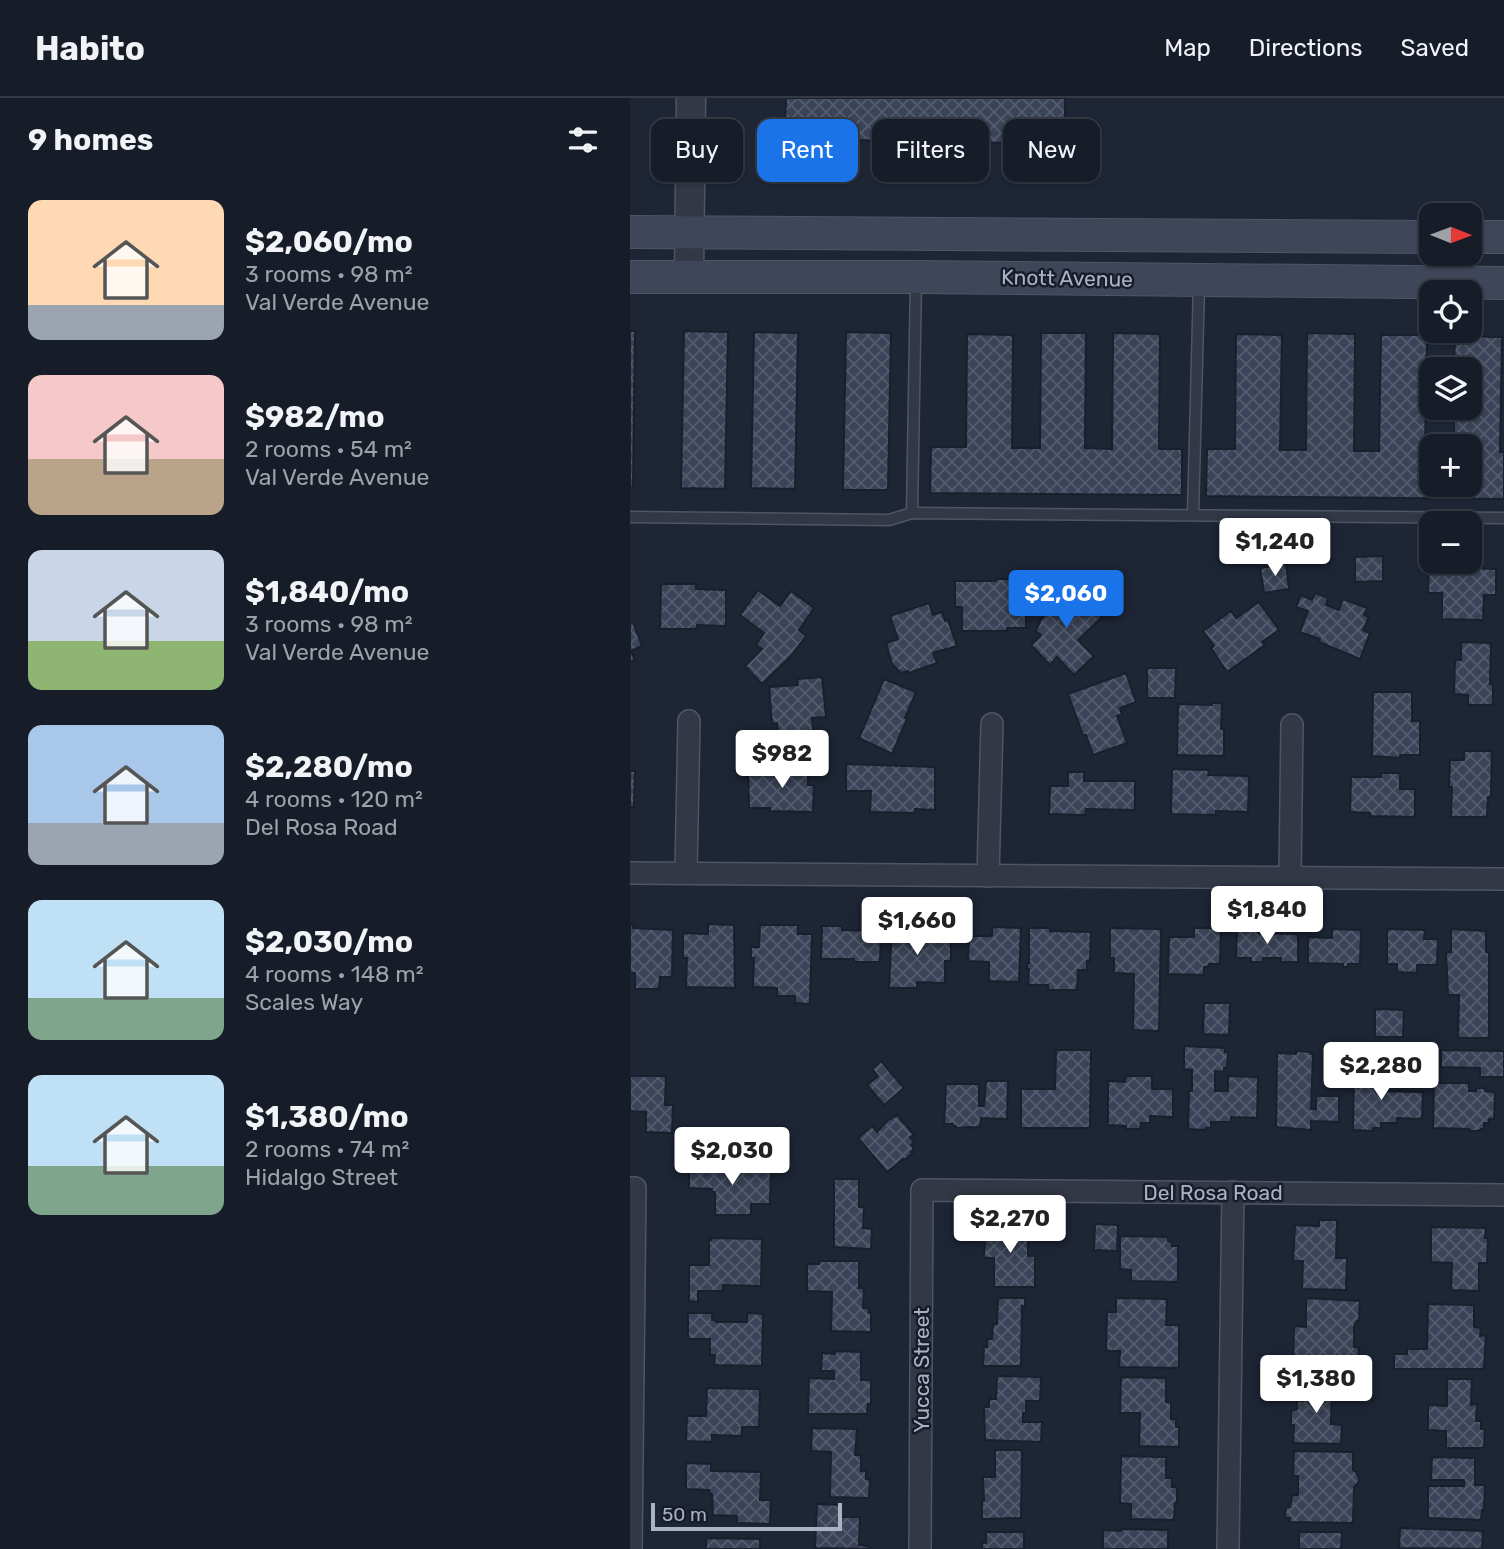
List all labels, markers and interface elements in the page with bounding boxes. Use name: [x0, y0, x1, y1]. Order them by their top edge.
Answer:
text: Habito: [35, 29, 145, 68]
text: Map: [1164, 34, 1211, 62]
text: Directions: [1249, 34, 1362, 62]
text: Saved: [1400, 34, 1469, 62]
chip: Buy: [651, 119, 743, 182]
chip: Rent: [757, 119, 858, 182]
chip: Filters: [872, 119, 989, 182]
chip: New: [1003, 119, 1100, 182]
icon: filters: [564, 121, 602, 159]
text: 9 homes: [28, 122, 153, 158]
north arrow: [1419, 203, 1482, 266]
map controls: [1419, 203, 1482, 574]
text: $2,060/mo: [245, 224, 413, 260]
icon: home: [84, 228, 168, 312]
text: 3 rooms · 98 m²: [245, 260, 413, 288]
street label: Knott Avenue: [1001, 264, 1133, 292]
button: locate: [1419, 280, 1482, 343]
text: Val Verde Avenue: [245, 288, 429, 316]
button: layers: [1419, 357, 1482, 420]
text: $982/mo: [245, 399, 385, 435]
icon: home: [84, 403, 168, 487]
button: +: [1419, 434, 1482, 497]
text: 2 rooms · 54 m²: [245, 435, 412, 463]
text: Val Verde Avenue: [245, 463, 429, 491]
button: −: [1419, 511, 1482, 574]
pin: $1,240: [1218, 518, 1332, 578]
text: $1,240: [1235, 527, 1315, 555]
pin: $2,060: [1009, 570, 1123, 630]
text: $1,840/mo: [245, 574, 409, 610]
icon: home: [84, 578, 168, 662]
text: $2,060: [1025, 579, 1107, 607]
text: 3 rooms · 98 m²: [245, 610, 413, 638]
text: Val Verde Avenue: [245, 638, 429, 666]
pin: $982: [741, 730, 823, 790]
text: $982: [752, 739, 812, 767]
text: $2,280/mo: [245, 749, 413, 785]
icon: home: [84, 753, 168, 837]
text: 4 rooms · 120 m²: [245, 785, 423, 813]
text: Del Rosa Road: [245, 813, 398, 841]
pin: $1,840: [1210, 886, 1324, 946]
text: $1,840: [1227, 895, 1307, 923]
pin: $1,660: [860, 898, 974, 957]
text: $1,660: [878, 906, 956, 934]
text: $2,030/mo: [245, 924, 413, 960]
icon: home: [84, 928, 168, 1012]
text: 4 rooms · 148 m²: [245, 960, 424, 988]
text: Scales Way: [245, 988, 363, 1016]
pin: $2,280: [1324, 1042, 1438, 1102]
text: $2,280: [1340, 1051, 1422, 1079]
text: $1,380/mo: [245, 1099, 409, 1135]
icon: home: [84, 1103, 168, 1187]
pin: $2,030: [675, 1128, 789, 1187]
text: 2 rooms · 74 m²: [245, 1135, 409, 1163]
text: $2,030: [691, 1136, 773, 1164]
text: Hidalgo Street: [245, 1163, 398, 1191]
street label: Del Rosa Road: [1143, 1180, 1283, 1205]
pin: $2,270: [953, 1196, 1067, 1255]
text: $2,270: [970, 1204, 1050, 1232]
street label: Yucca Street: [909, 1307, 934, 1433]
pin: $1,380: [1259, 1356, 1373, 1415]
text: $1,380: [1276, 1364, 1356, 1392]
scale bar: [651, 1500, 842, 1532]
text: 50 m: [662, 1503, 707, 1526]

